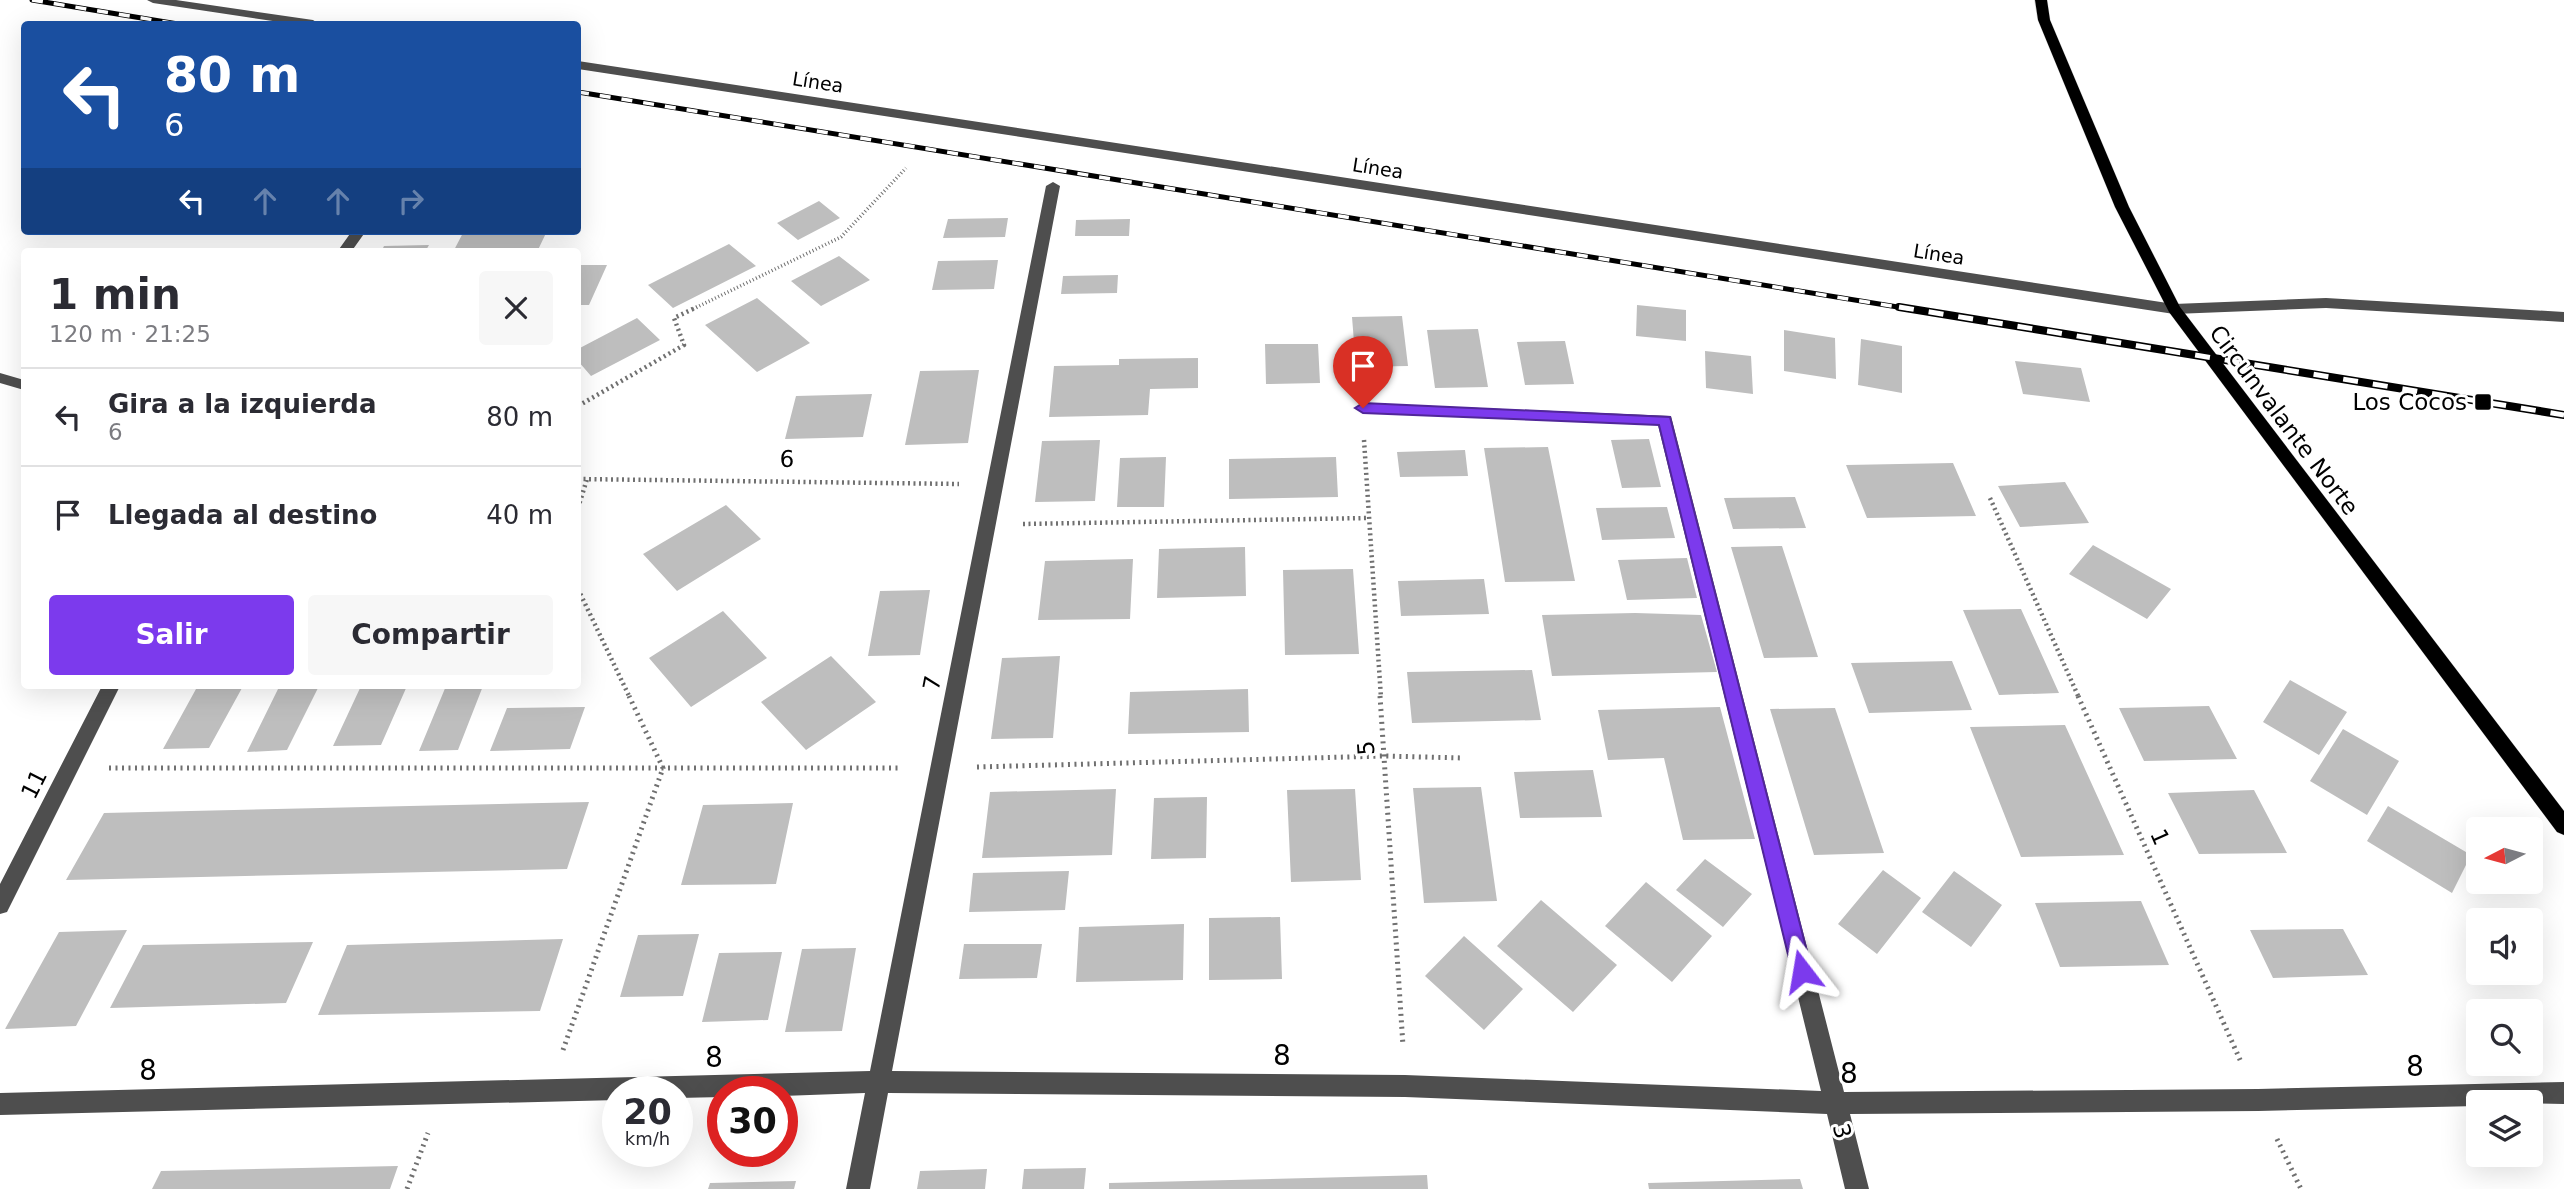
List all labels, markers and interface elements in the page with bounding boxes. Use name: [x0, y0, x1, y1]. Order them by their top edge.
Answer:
text: 80 m: [164, 47, 300, 104]
icon: left: [49, 49, 140, 140]
street label: Línea: [791, 67, 845, 97]
text: 6: [164, 106, 184, 144]
street label: Línea: [1351, 153, 1405, 183]
icon: left: [173, 182, 211, 220]
icon: ahead: [246, 182, 284, 220]
icon: ahead: [319, 182, 357, 220]
icon: right: [392, 182, 430, 220]
street label: Línea: [1912, 239, 1966, 269]
text: 1 min: [49, 270, 181, 319]
button: close: [479, 271, 553, 345]
street label: Circunvalante Norte: [2204, 320, 2364, 520]
text: 120 m · 21:25: [49, 321, 211, 347]
pin: [1333, 336, 1393, 408]
icon: arrive: [1344, 347, 1382, 385]
text: Gira a la izquierda: [108, 389, 376, 419]
place label: Los Cocos: [2352, 389, 2467, 415]
marker: Los Cocos: [2473, 392, 2493, 412]
icon: left: [49, 398, 87, 436]
text: 80 m: [486, 402, 553, 432]
text: 6: [108, 419, 123, 445]
street label: 6: [779, 446, 795, 472]
icon: arrive: [49, 496, 87, 534]
text: Llegada al destino: [108, 500, 377, 530]
text: 40 m: [486, 500, 553, 530]
button: Salir: [49, 595, 294, 675]
button: Compartir: [308, 595, 553, 675]
street label: 7: [918, 673, 946, 693]
street label: 5: [1353, 740, 1379, 756]
street label: 11: [16, 765, 52, 803]
north arrow: [2466, 817, 2543, 894]
map controls: [2466, 817, 2543, 1167]
street label: 1: [2145, 825, 2175, 849]
button: sound: [2466, 908, 2543, 985]
position arrow: [1765, 934, 1839, 1008]
button: search: [2466, 999, 2543, 1076]
street label: 8: [1273, 1039, 1291, 1072]
street label: 8: [705, 1040, 723, 1074]
street label: 8: [2406, 1049, 2424, 1083]
street label: 8: [139, 1053, 157, 1087]
street label: 8: [1840, 1057, 1858, 1090]
speed limit sign: 30: [707, 1076, 798, 1167]
button: layers: [2466, 1090, 2543, 1167]
text: 20: [623, 1092, 672, 1132]
street label: 3: [1828, 1121, 1856, 1141]
text: km/h: [625, 1128, 670, 1149]

